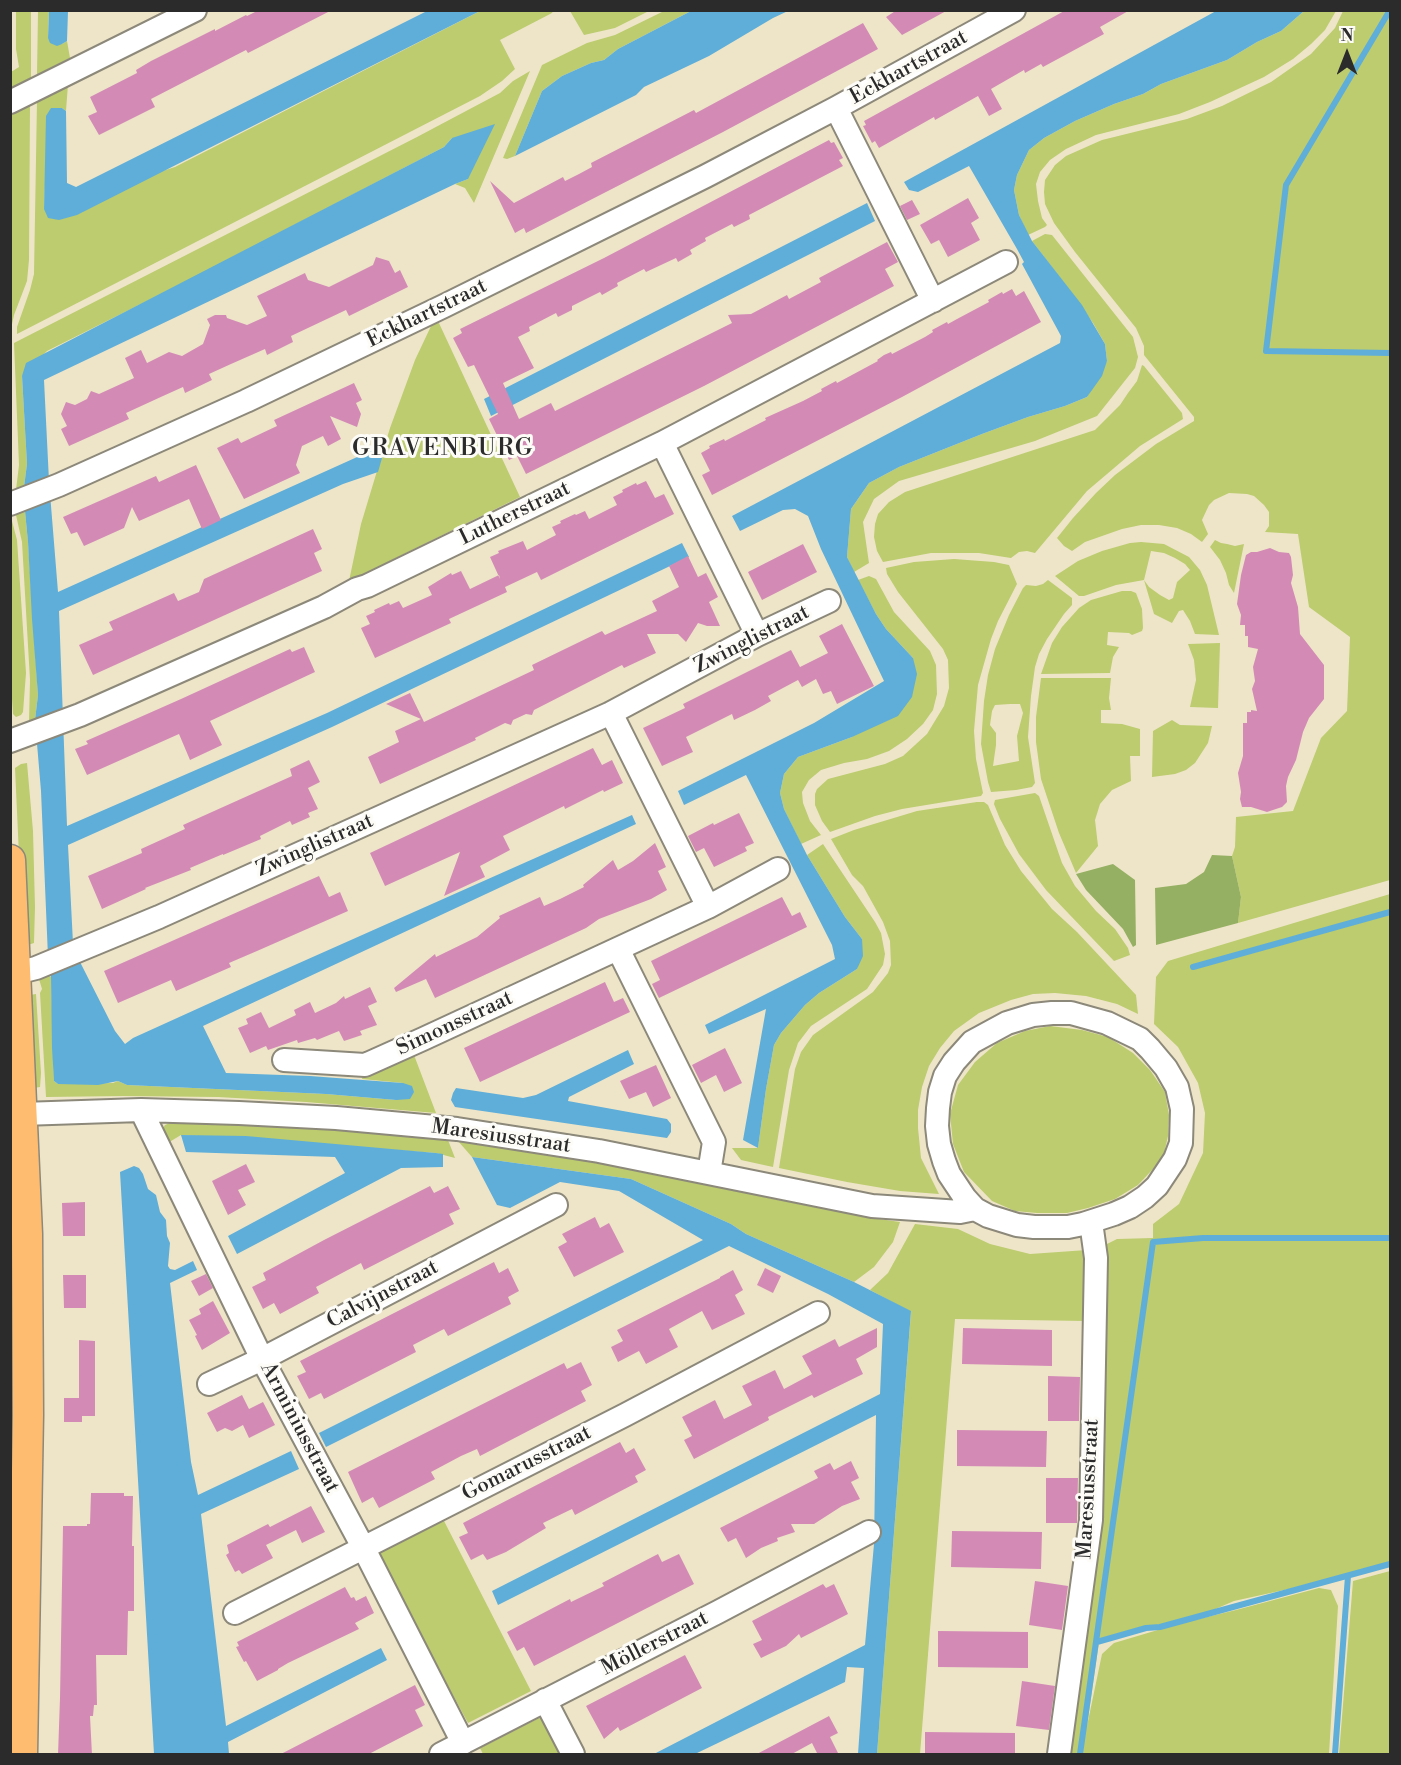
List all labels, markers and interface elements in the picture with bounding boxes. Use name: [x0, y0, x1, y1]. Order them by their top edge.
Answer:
north arrow: [1317, 24, 1377, 84]
street label: Eckhartstraat: [846, 25, 972, 111]
text: N: [1341, 26, 1353, 46]
street label: Eckhartstraat: [363, 274, 491, 354]
district label: GRAVENBURG: [352, 435, 534, 463]
street label: Lutherstraat: [455, 476, 575, 552]
street label: Zwinglistraat: [690, 600, 814, 680]
street label: Zwinglistraat: [252, 809, 378, 883]
street label: Simonsstraat: [393, 986, 517, 1062]
street label: Maresiusstraat: [430, 1115, 572, 1159]
street label: Calvijnstraat: [323, 1255, 443, 1335]
street label: Arminiusstraat: [254, 1358, 344, 1498]
street label: Maresiusstraat: [1073, 1418, 1105, 1560]
street label: Gomarusstraat: [458, 1421, 596, 1507]
street label: Möllerstraat: [597, 1606, 713, 1682]

